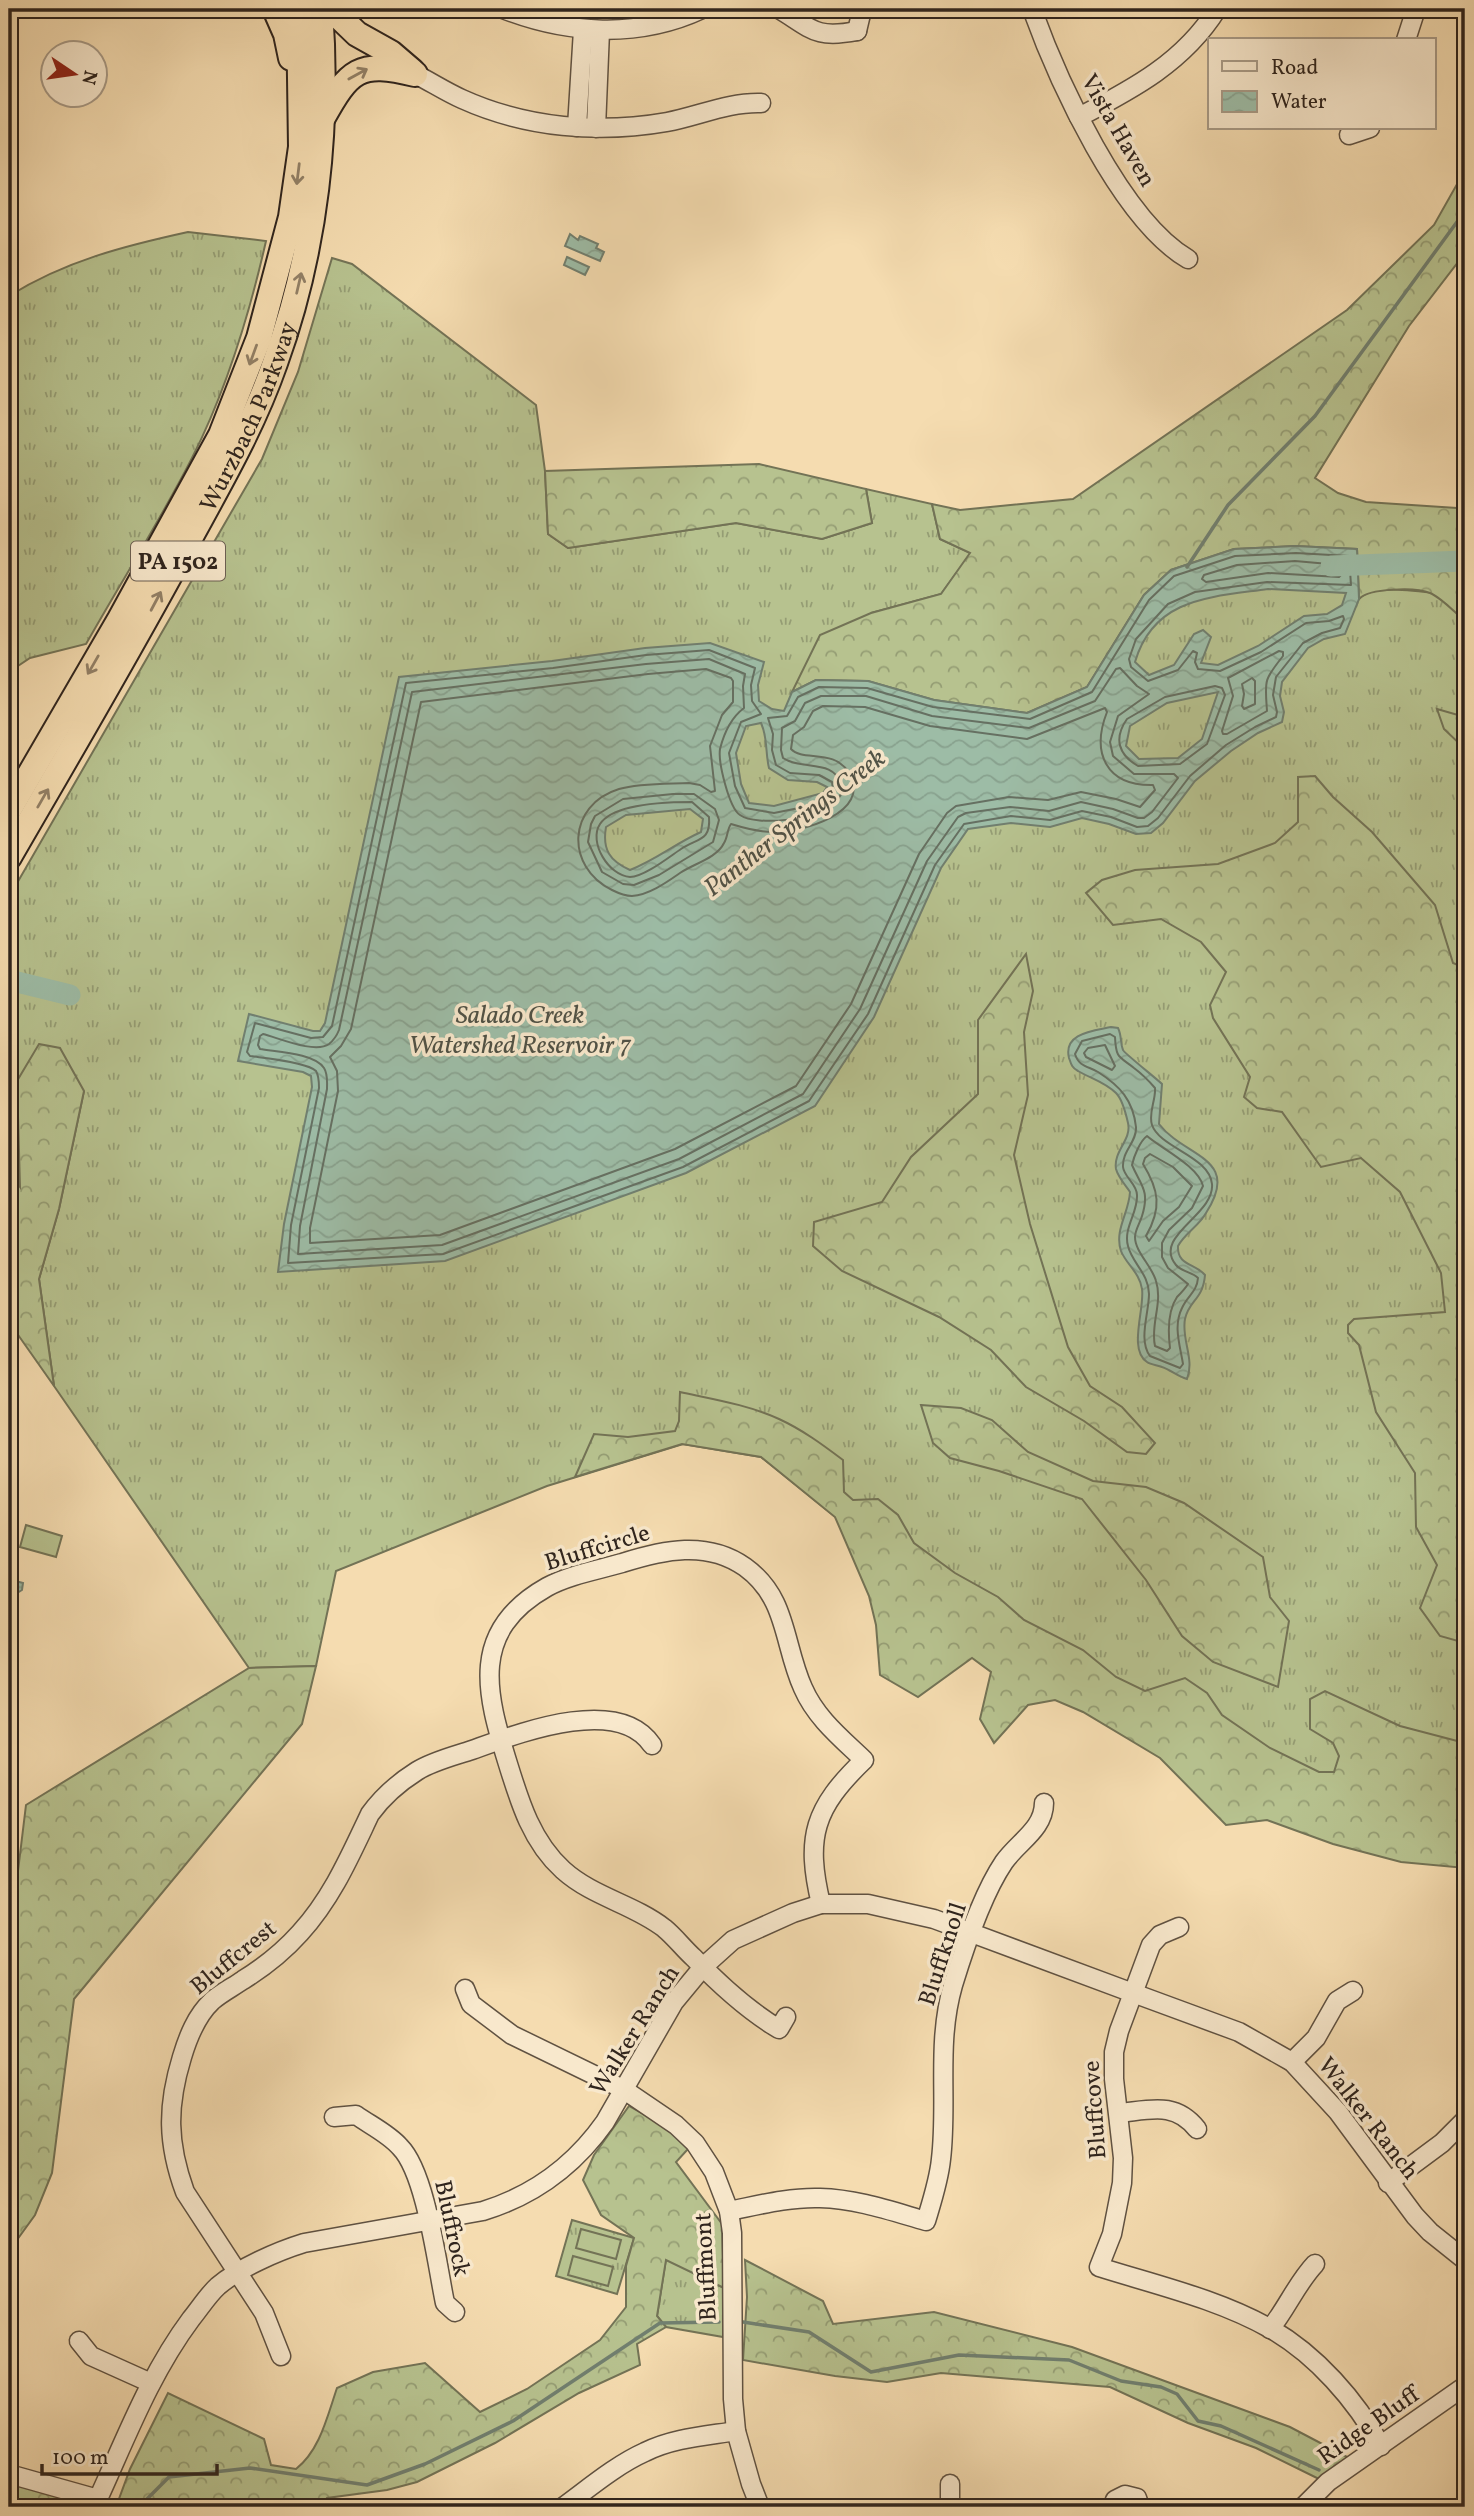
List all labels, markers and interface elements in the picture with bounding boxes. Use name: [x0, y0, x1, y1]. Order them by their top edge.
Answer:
north arrow: [38, 38, 108, 108]
legend: [1208, 38, 1436, 130]
text: Road: [1271, 54, 1318, 83]
one-way arrow: [348, 66, 368, 80]
text: N: [74, 68, 103, 87]
street label: Vista Haven: [1071, 68, 1163, 194]
text: Water: [1271, 88, 1327, 117]
one-way arrow: [291, 162, 304, 185]
one-way arrow: [293, 272, 306, 294]
street label: Wurzbach Parkway: [193, 318, 307, 518]
one-way arrow: [246, 343, 259, 365]
road number: PA 1502: [131, 541, 225, 580]
one-way arrow: [149, 591, 163, 611]
one-way arrow: [86, 655, 100, 675]
water label: Panther Springs Creek: [697, 741, 894, 906]
one-way arrow: [37, 788, 50, 809]
water label: Salado Creek Watershed Reservoir 7: [409, 998, 631, 1064]
street label: Bluffcircle: [541, 1517, 654, 1581]
street label: Bluffknoll: [911, 1898, 977, 2011]
street label: Bluffcrest: [184, 1913, 285, 2004]
street label: Walker Ranch: [582, 1959, 689, 2103]
street label: Walker Ranch: [1309, 2051, 1426, 2188]
street label: Bluffcove: [1076, 2059, 1116, 2160]
street label: Bluffrock: [424, 2177, 478, 2280]
street label: Bluffmont: [687, 2212, 727, 2322]
street label: Ridge Bluff: [1311, 2378, 1429, 2474]
scale bar: [42, 2432, 217, 2476]
text: 100 m: [52, 2444, 109, 2473]

